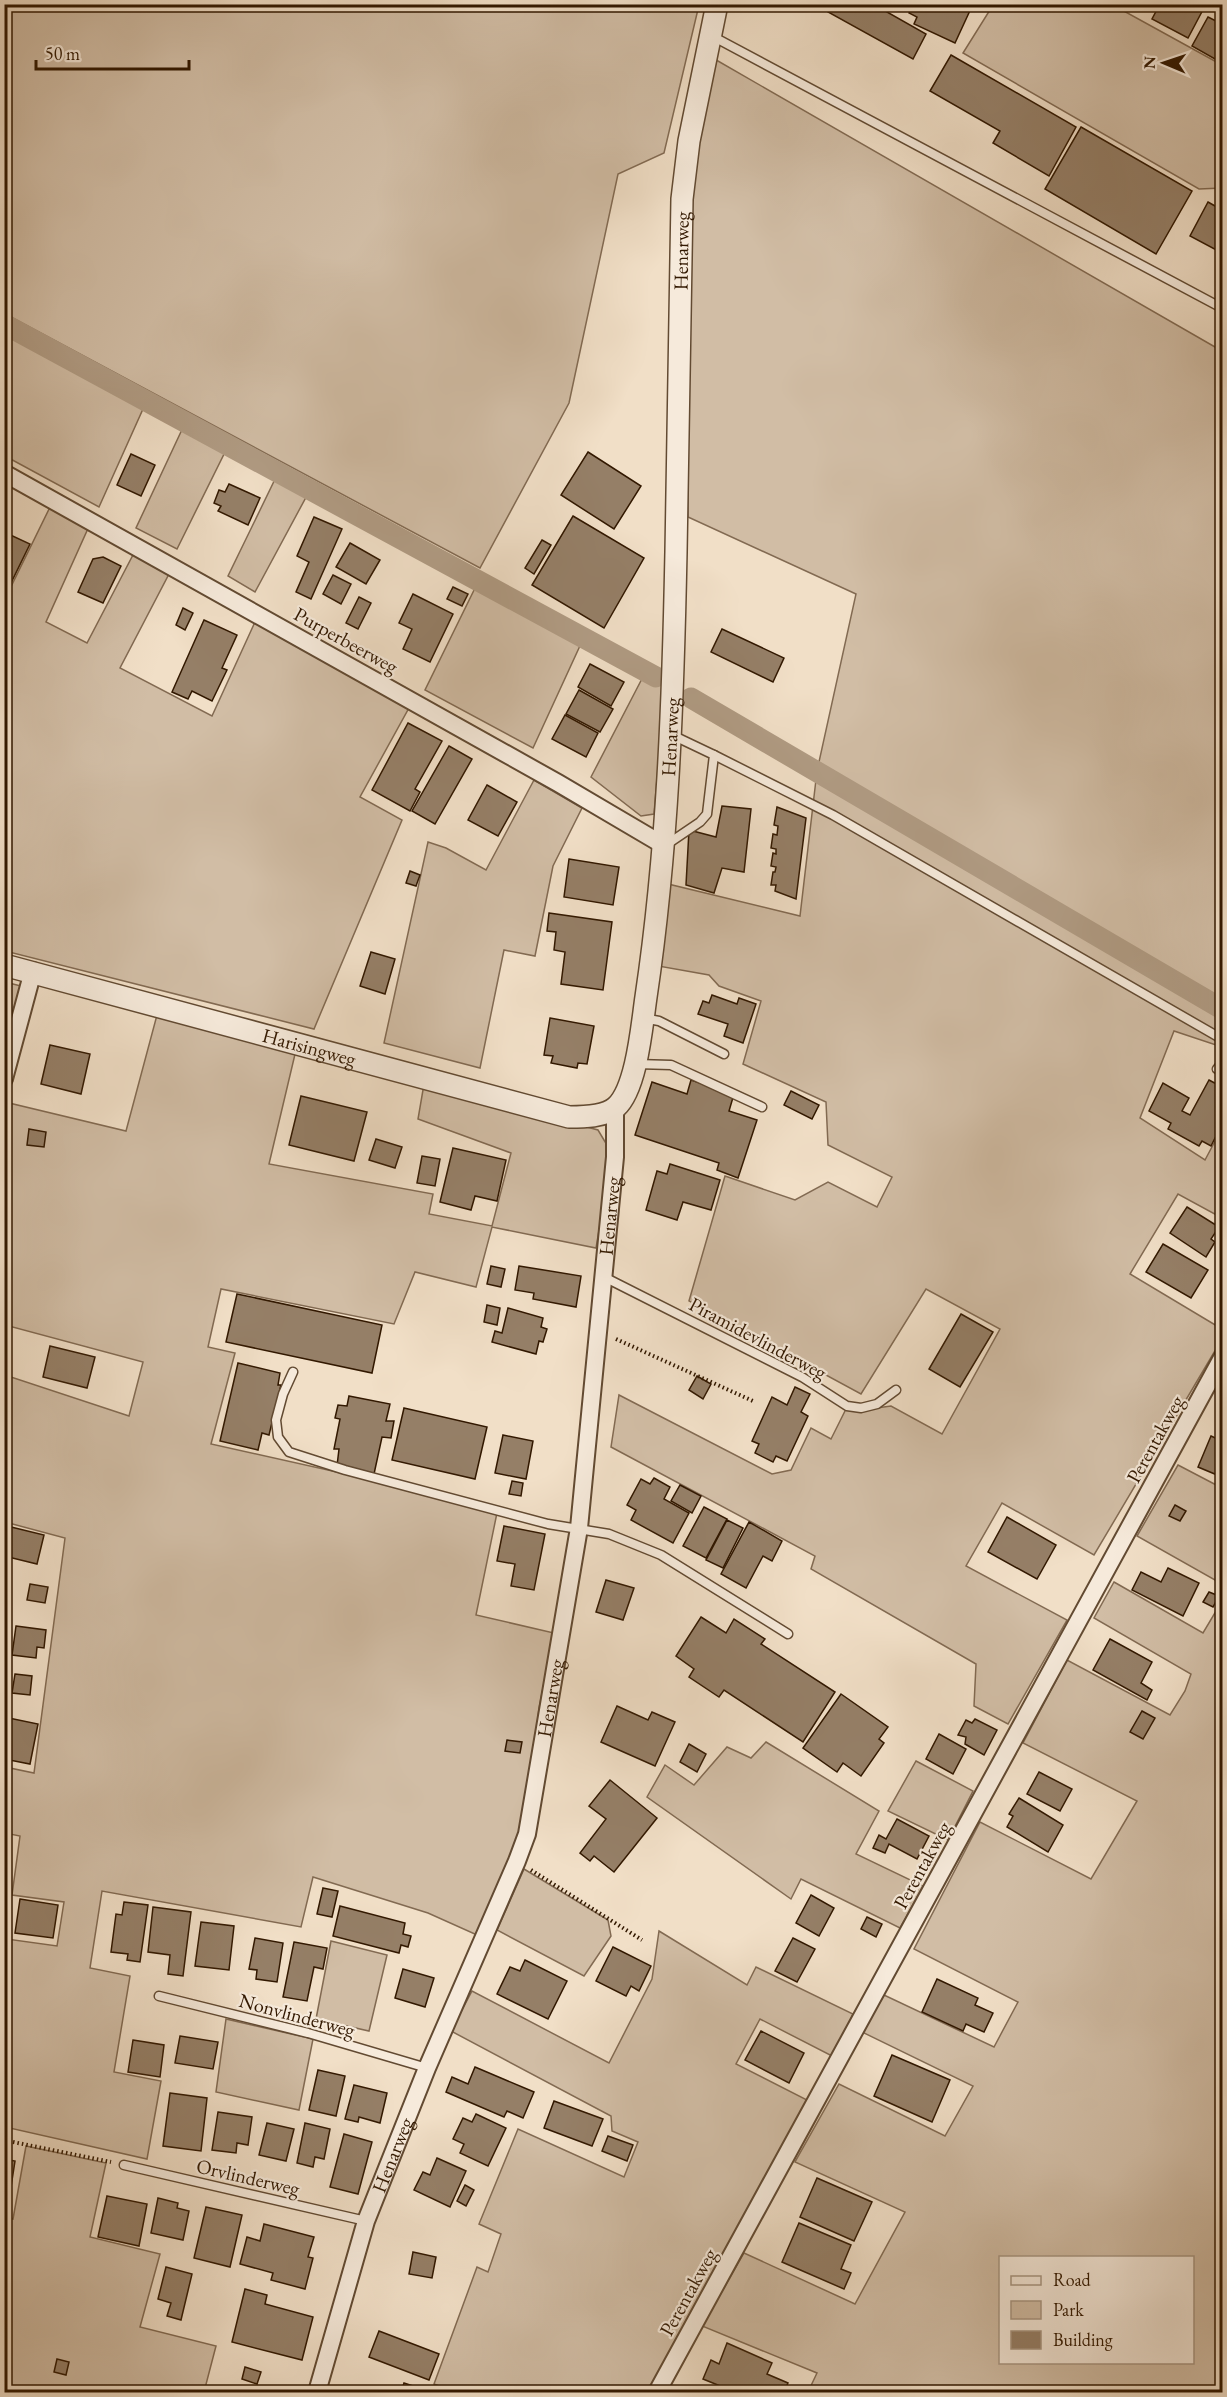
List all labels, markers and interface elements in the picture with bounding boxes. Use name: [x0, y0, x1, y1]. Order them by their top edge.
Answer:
scale bar: [36, 33, 189, 71]
north arrow: [1134, 33, 1194, 93]
text: 50 m: [45, 42, 80, 65]
text: N: [1139, 56, 1160, 69]
street label: Henarweg: [667, 211, 695, 291]
street label: Purperbeerweg: [289, 601, 403, 679]
street label: Henarweg: [655, 697, 685, 777]
street label: Harisingweg: [259, 1022, 359, 1072]
street label: Henarweg: [593, 1175, 626, 1257]
street label: Piramidevlinderweg: [685, 1291, 832, 1385]
street label: Perentakweg: [1120, 1390, 1190, 1487]
street label: Henarweg: [531, 1657, 570, 1739]
street label: Perentakweg: [887, 1816, 957, 1913]
street label: Nonvlinderweg: [236, 1987, 358, 2043]
street label: Henarweg: [366, 2113, 419, 2196]
street label: Orvlinderweg: [194, 2152, 302, 2202]
street label: Perentakweg: [653, 2243, 723, 2340]
legend: [999, 2256, 1194, 2364]
text: Road: [1053, 2268, 1092, 2291]
text: Park: [1053, 2298, 1084, 2321]
text: Building: [1053, 2328, 1113, 2351]

